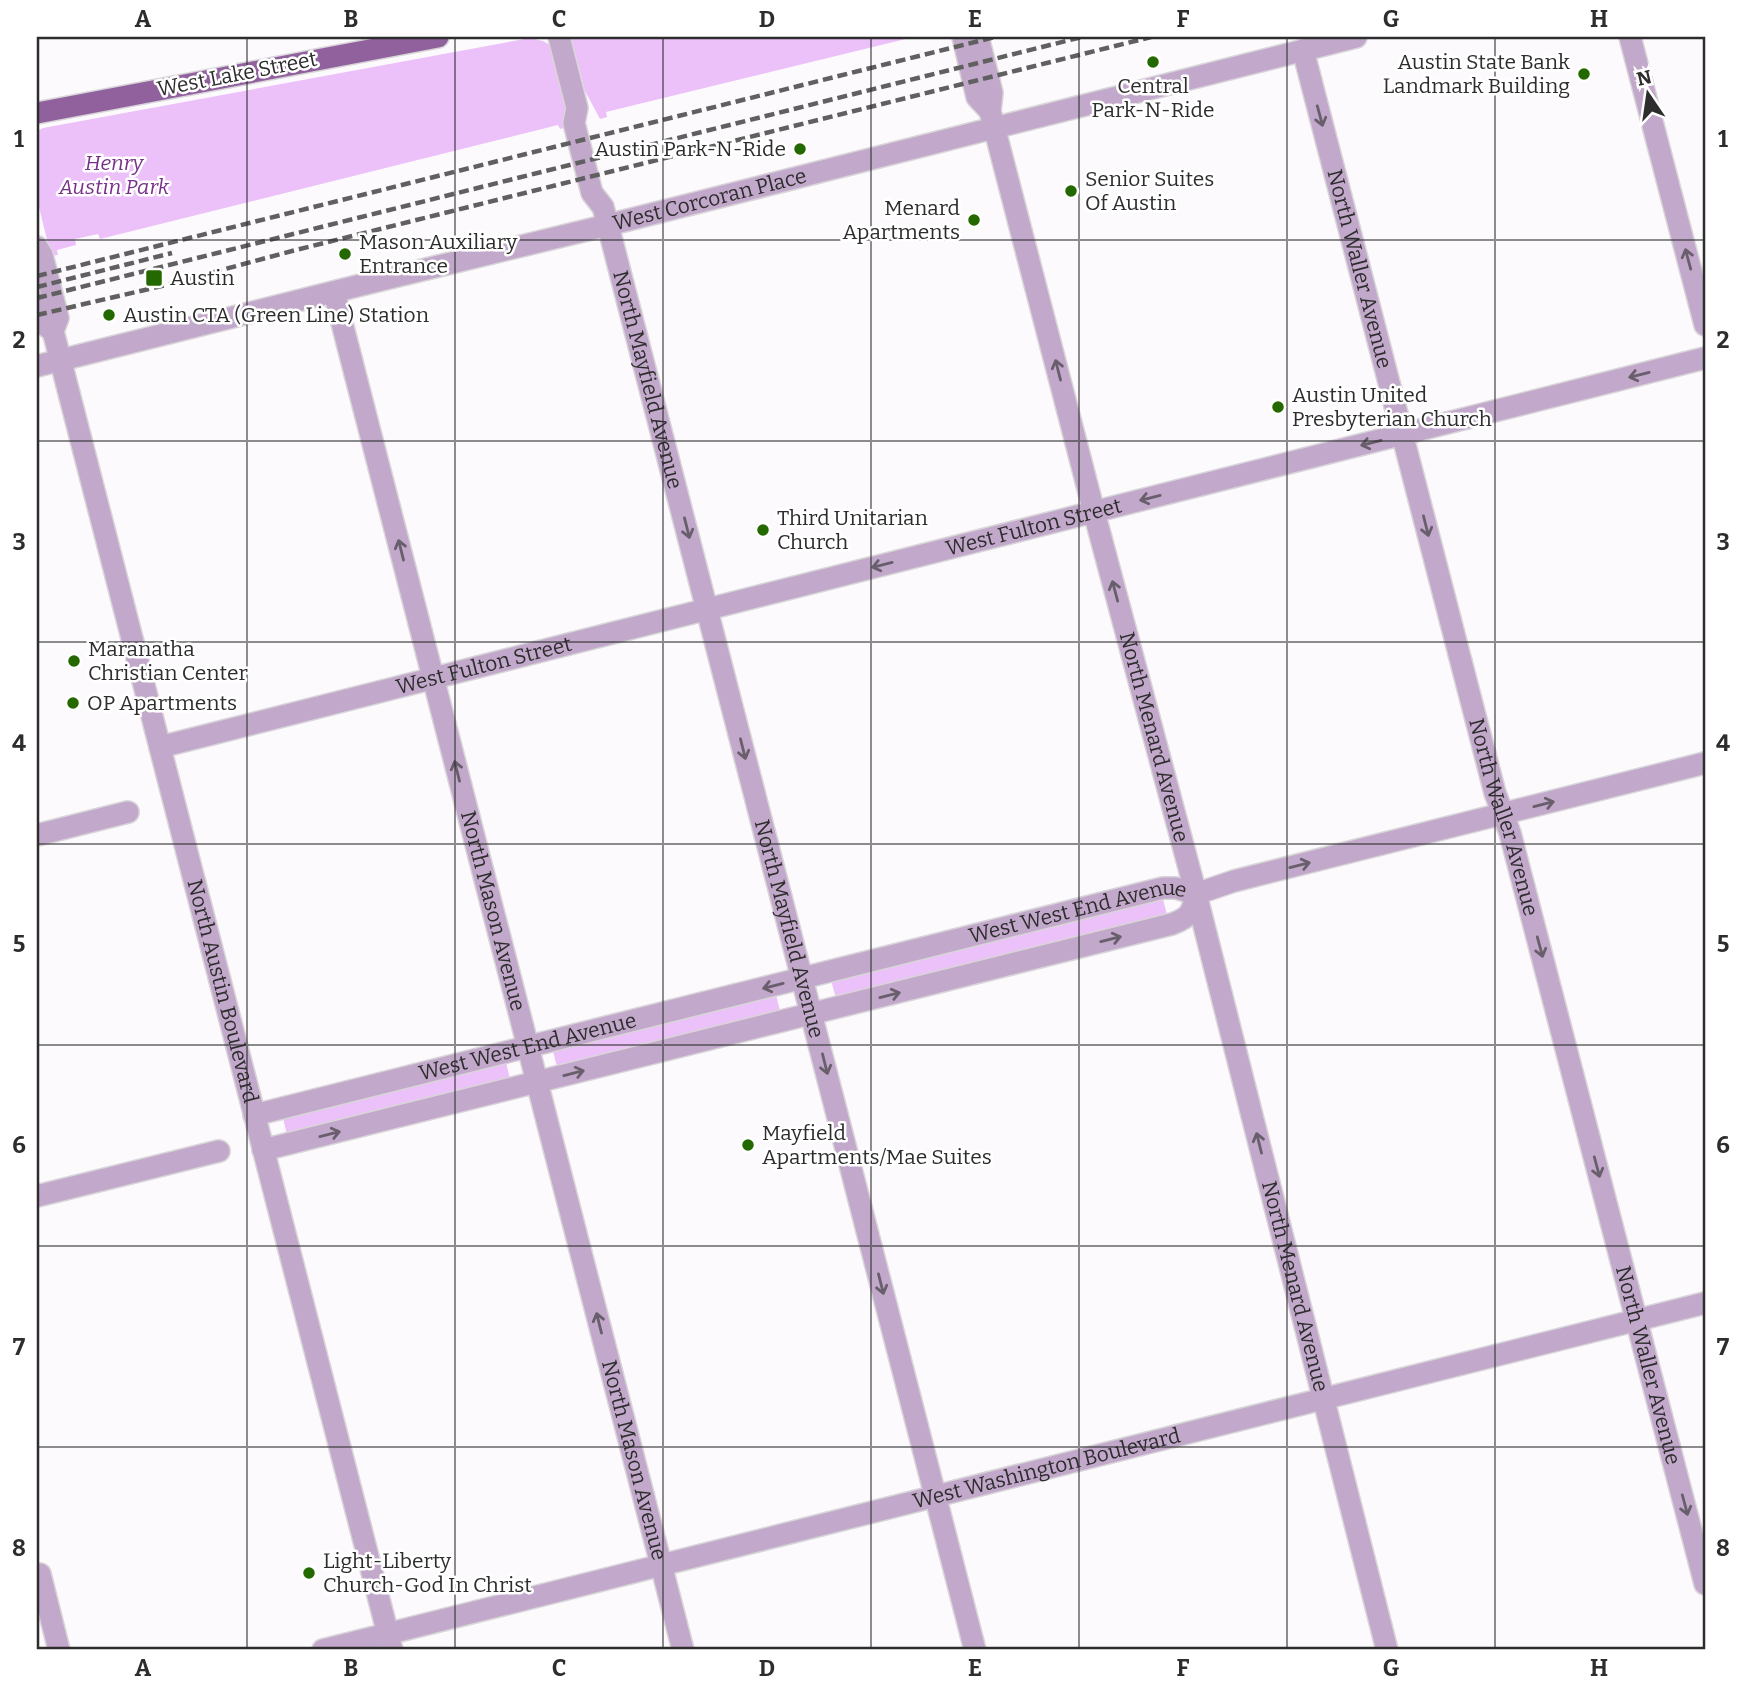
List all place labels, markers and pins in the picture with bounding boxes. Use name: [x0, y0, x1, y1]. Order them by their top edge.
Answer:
place label: Austin State Bank Landmark Building: [1383, 49, 1570, 99]
marker: Central Park-N-Ride: [1145, 54, 1161, 70]
marker: Austin State Bank Landmark Building: [1576, 66, 1592, 82]
place label: Central Park-N-Ride: [1092, 73, 1214, 123]
place label: Austin Park-N-Ride: [594, 136, 786, 162]
marker: Austin Park-N-Ride: [792, 141, 808, 157]
place label: Senior Suites Of Austin: [1085, 166, 1214, 216]
marker: Senior Suites Of Austin: [1063, 183, 1079, 199]
place label: Menard Apartments: [842, 195, 960, 245]
marker: Menard Apartments: [966, 212, 982, 228]
place label: Mason Auxiliary Entrance: [359, 229, 518, 279]
marker: Mason Auxiliary Entrance: [337, 246, 353, 262]
place label: Austin: [170, 265, 234, 291]
marker: Austin: [144, 268, 164, 288]
place label: Austin CTA (Green Line) Station: [123, 302, 429, 328]
marker: Austin CTA (Green Line) Station: [101, 307, 117, 323]
place label: Austin United Presbyterian Church: [1292, 382, 1492, 432]
marker: Austin United Presbyterian Church: [1270, 399, 1286, 415]
place label: Third Unitarian Church: [777, 505, 928, 555]
marker: Third Unitarian Church: [755, 522, 771, 538]
place label: Maranatha Christian Center: [88, 636, 248, 686]
marker: Maranatha Christian Center: [66, 653, 82, 669]
place label: OP Apartments: [87, 690, 237, 716]
marker: OP Apartments: [65, 695, 81, 711]
place label: Mayfield Apartments/Mae Suites: [762, 1120, 992, 1170]
marker: Mayfield Apartments/Mae Suites: [740, 1137, 756, 1153]
place label: Light-Liberty Church-God In Christ: [323, 1548, 532, 1598]
marker: Light-Liberty Church-God In Christ: [301, 1565, 317, 1581]

